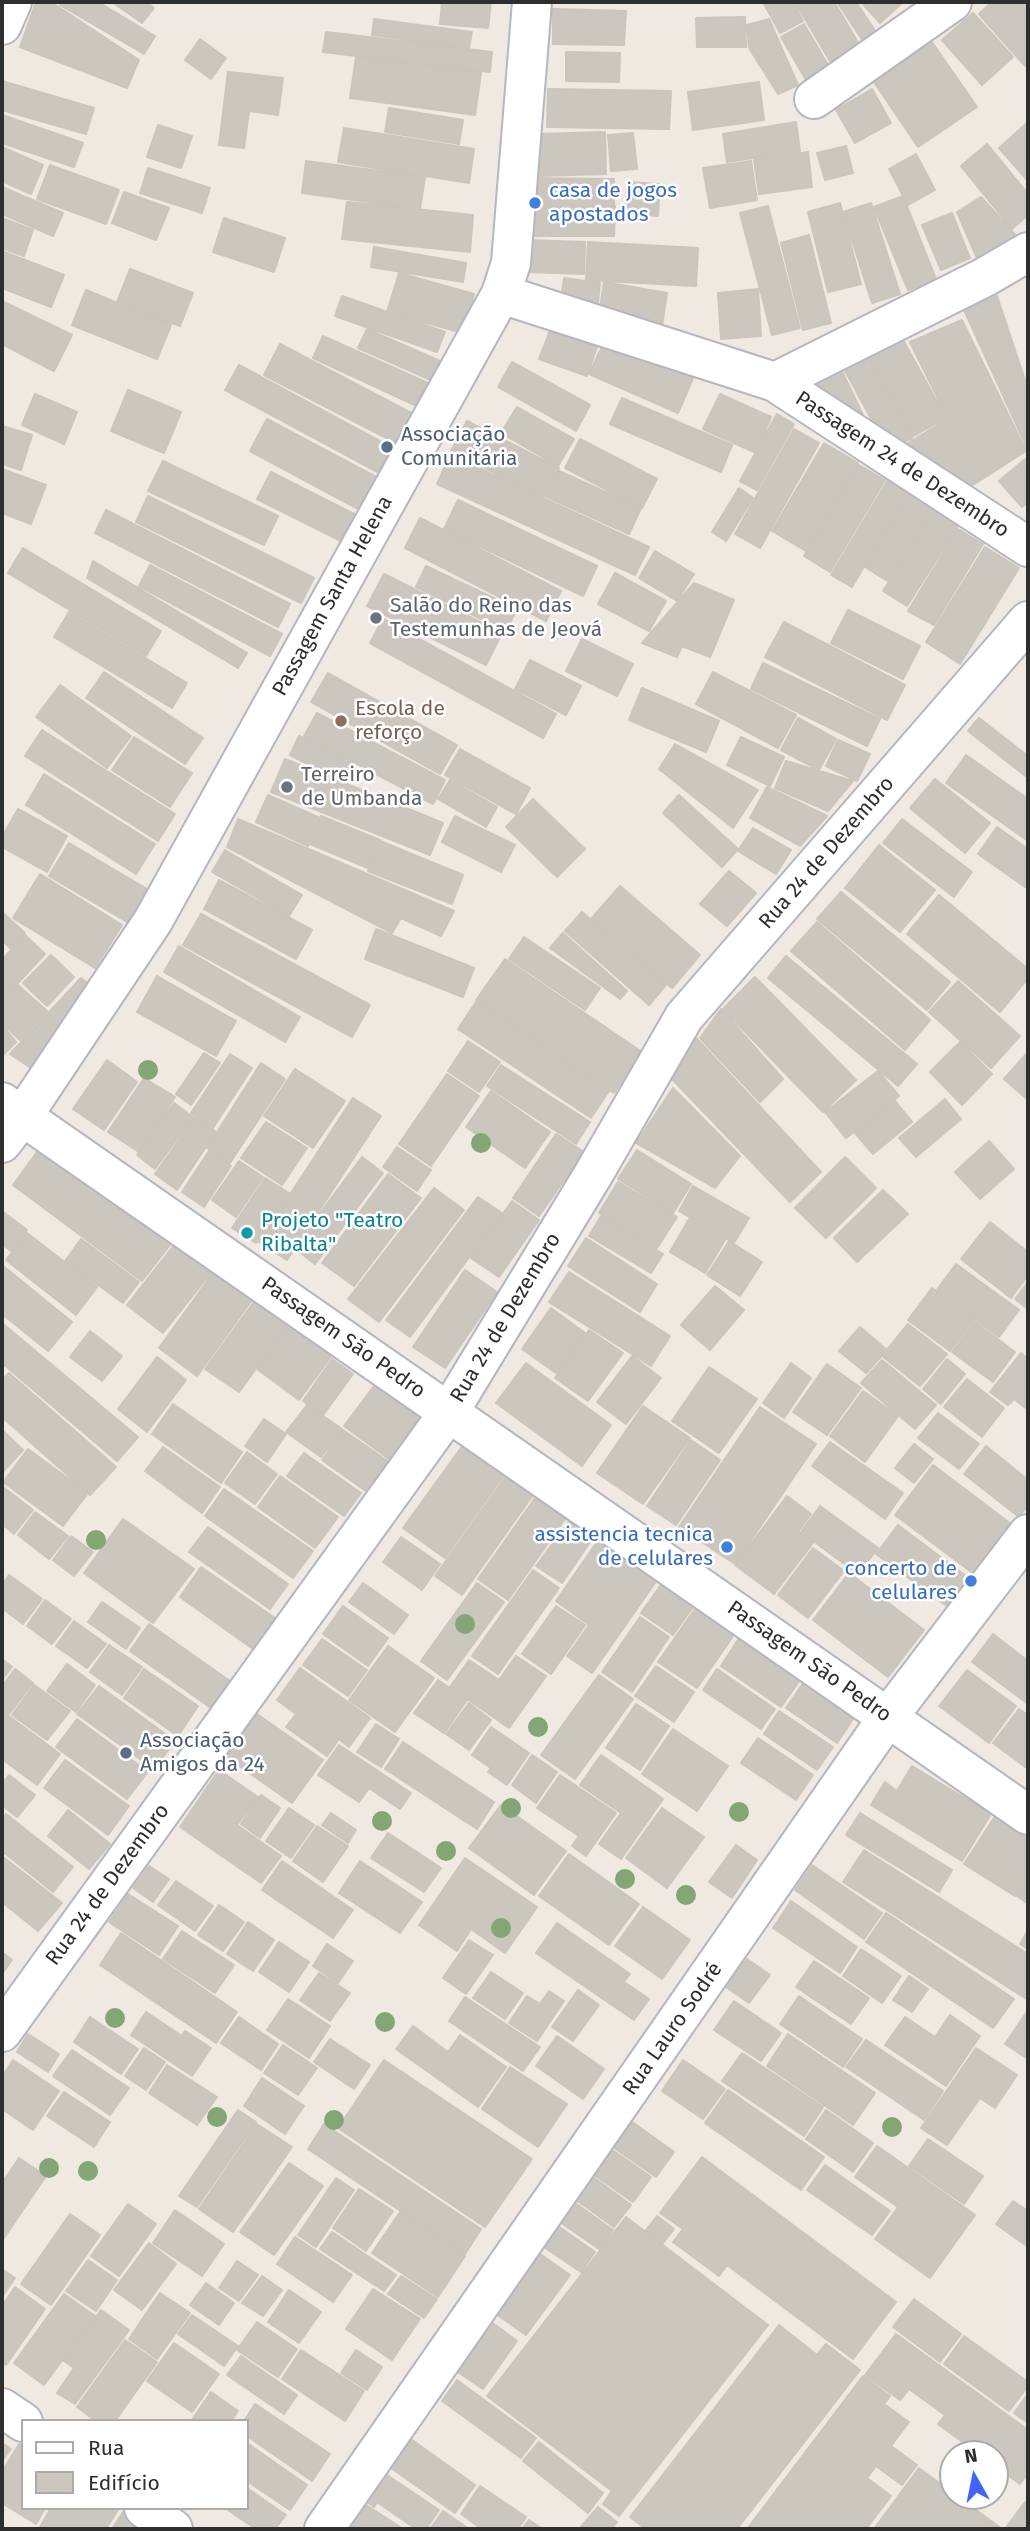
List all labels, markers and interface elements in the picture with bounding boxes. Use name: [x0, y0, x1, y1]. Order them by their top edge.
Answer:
place label: casa de jogos apostados: [549, 178, 677, 228]
marker: casa de jogos apostados: [527, 195, 543, 211]
street label: Passagem 24 de Dezembro: [790, 386, 1014, 544]
place label: Associação Comunitária: [401, 422, 517, 472]
marker: Associação Comunitária: [379, 439, 395, 455]
street label: Passagem Santa Helena: [267, 492, 399, 700]
place label: Salão do Reino das Testemunhas de Jeová: [390, 593, 602, 643]
marker: Salão do Reino das Testemunhas de Jeová: [368, 610, 384, 626]
place label: Escola de reforço: [355, 696, 445, 746]
marker: Escola de reforço: [333, 713, 349, 729]
place label: Terreiro de Umbanda: [301, 762, 422, 812]
street label: Rua 24 de Dezembro: [754, 772, 900, 934]
marker: Terreiro de Umbanda: [279, 779, 295, 795]
place label: Projeto "Teatro Ribalta": [261, 1208, 403, 1258]
marker: Projeto "Teatro Ribalta": [239, 1225, 255, 1241]
street label: Rua 24 de Dezembro: [445, 1229, 567, 1407]
street label: Passagem São Pedro: [256, 1272, 430, 1404]
place label: assistencia tecnica de celulares: [534, 1522, 713, 1572]
marker: assistencia tecnica de celulares: [719, 1539, 735, 1555]
place label: concerto de celulares: [845, 1556, 957, 1606]
marker: concerto de celulares: [963, 1573, 979, 1589]
street label: Passagem São Pedro: [722, 1596, 896, 1728]
place label: Associação Amigos da 24: [140, 1728, 265, 1778]
marker: Associação Amigos da 24: [118, 1745, 134, 1761]
street label: Rua 24 de Dezembro: [41, 1799, 175, 1971]
street label: Rua Lauro Sodré: [618, 1958, 728, 2100]
legend: [21, 2419, 248, 2510]
text: Rua: [88, 2435, 124, 2461]
north arrow: [939, 2440, 1009, 2510]
text: N: [963, 2443, 979, 2468]
text: Edifício: [88, 2470, 160, 2496]

